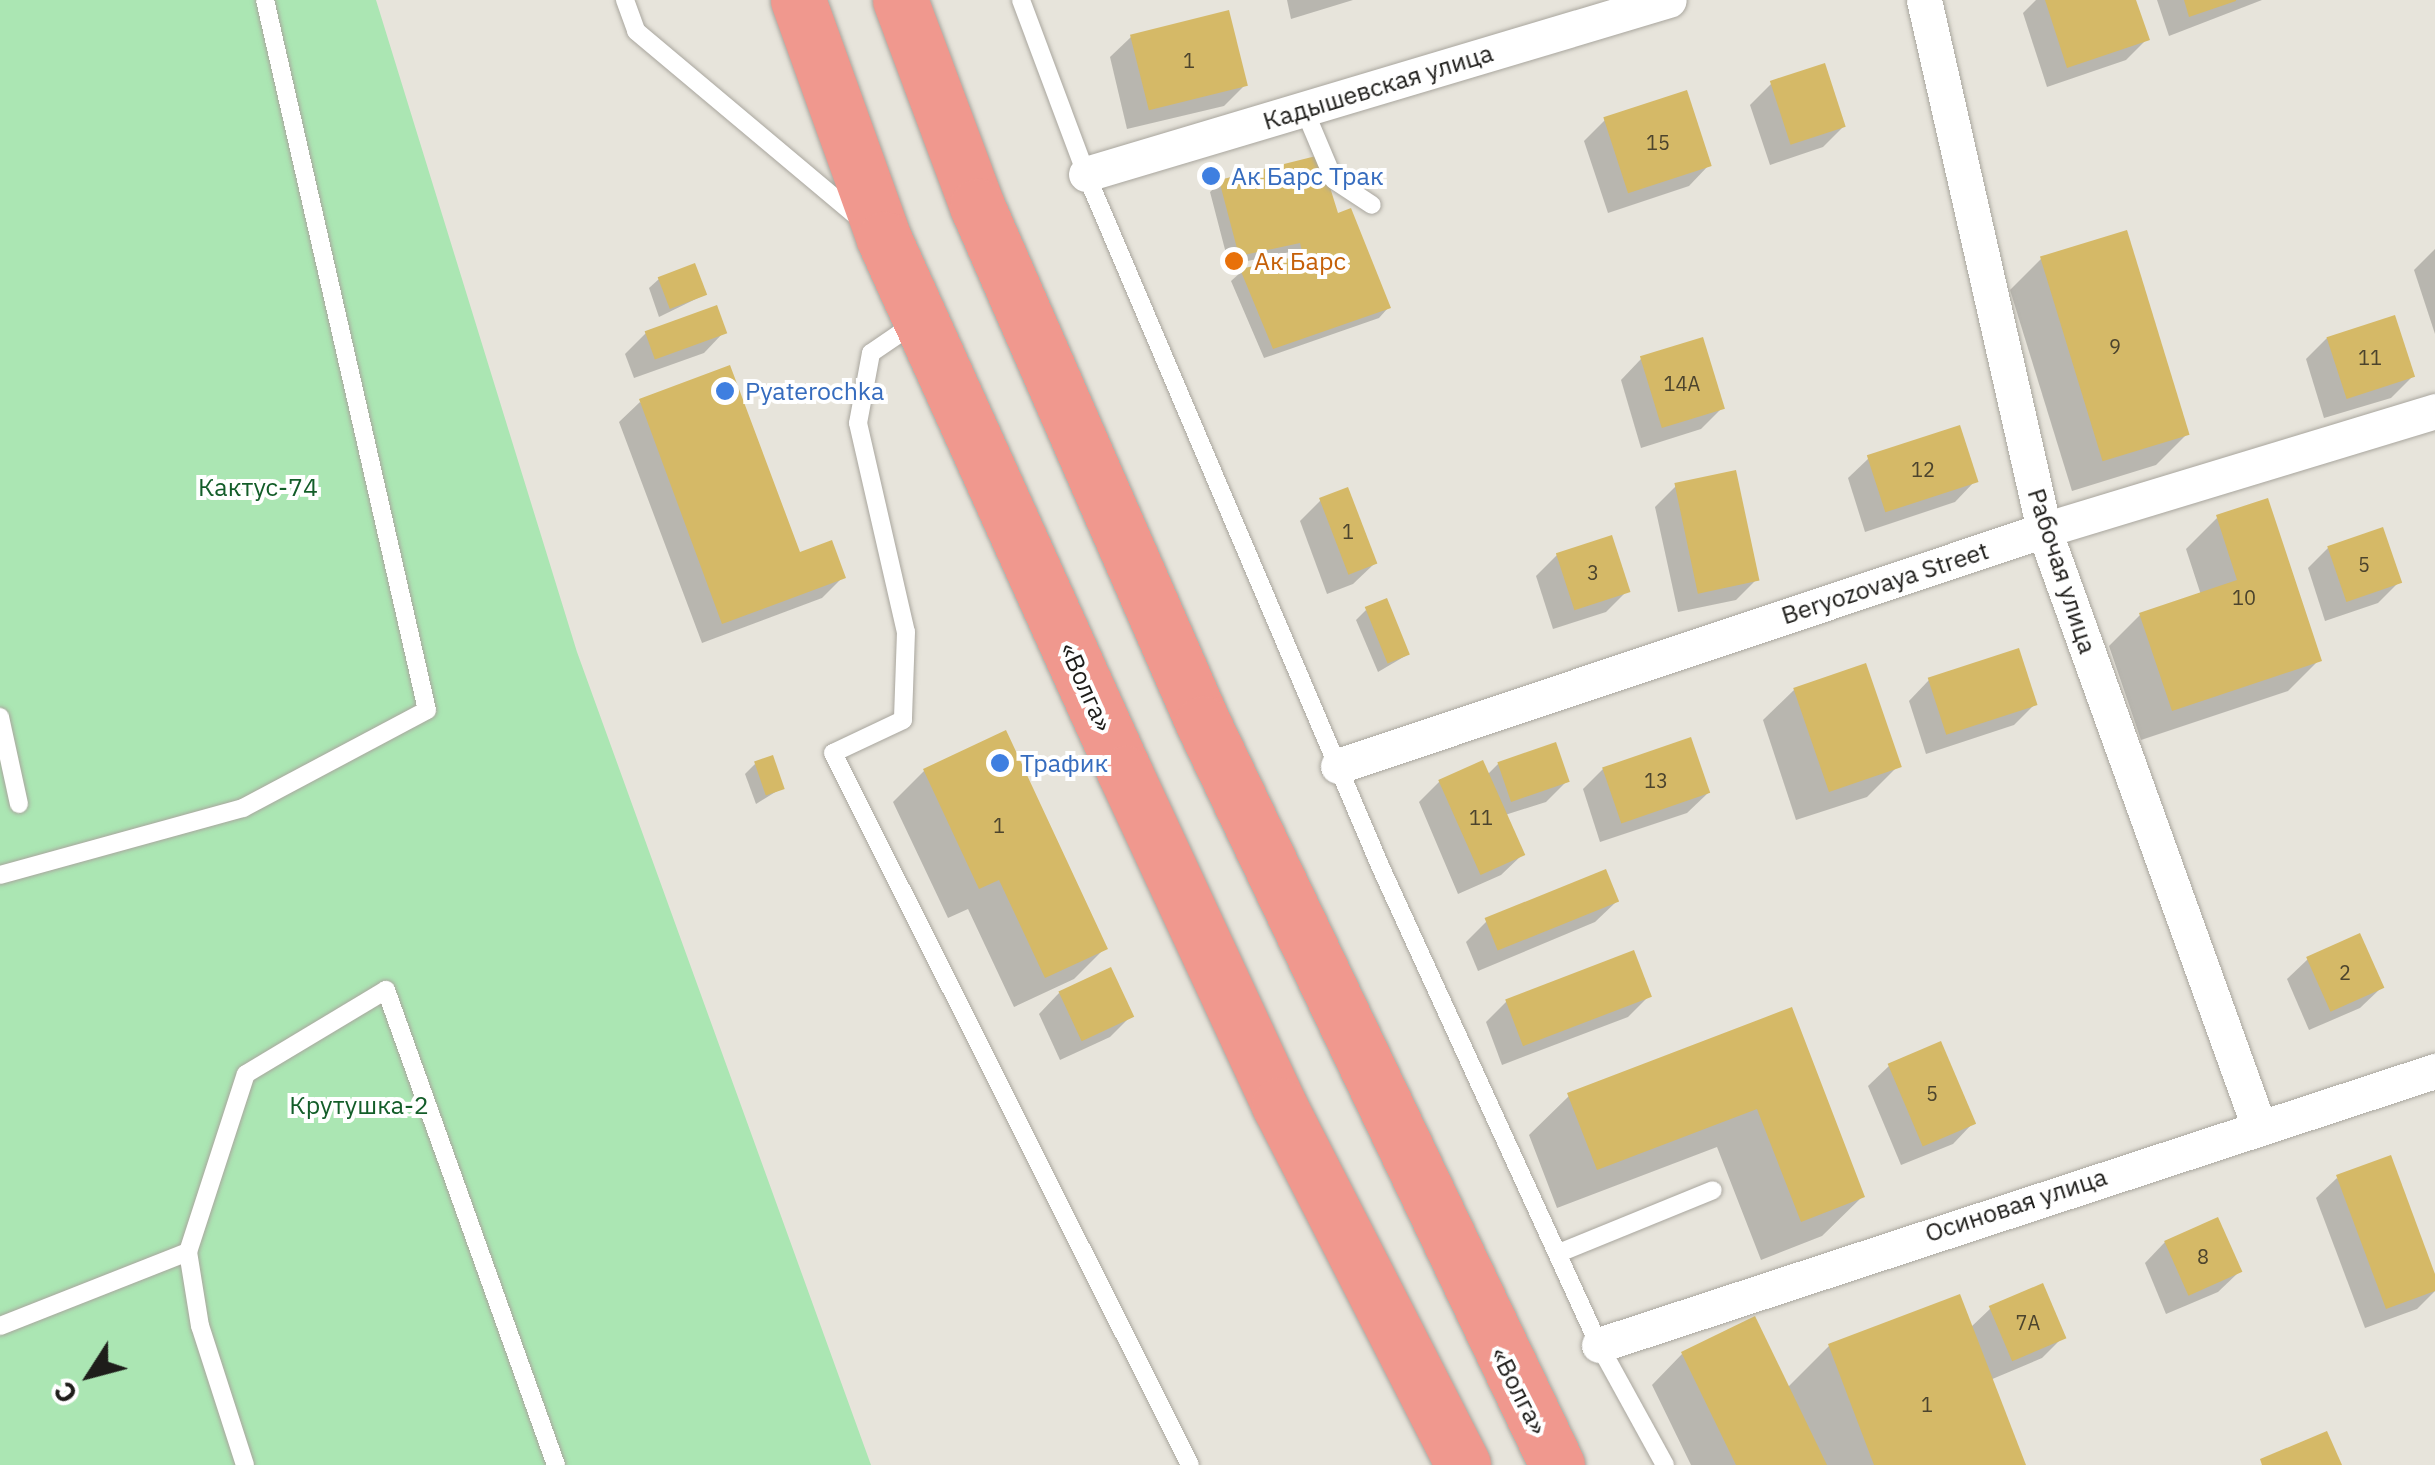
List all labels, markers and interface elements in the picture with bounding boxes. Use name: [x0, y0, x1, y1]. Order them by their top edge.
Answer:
street label: Кадышевская улица: [1259, 38, 1497, 136]
house number: 1: [1183, 48, 1195, 72]
house number: 15: [1646, 130, 1670, 154]
place label: Ак Барс Трак: [1231, 161, 1384, 191]
marker: Ак Барс Трак: [1200, 165, 1222, 187]
place label: Ак Барс: [1254, 246, 1346, 276]
marker: Ак Барс: [1223, 250, 1245, 272]
house number: 9: [2109, 334, 2121, 358]
house number: 11: [2358, 345, 2382, 369]
house number: 14А: [1664, 371, 1700, 395]
place label: Pyaterochka: [745, 376, 884, 406]
marker: Pyaterochka: [714, 380, 736, 402]
house number: 12: [1911, 457, 1935, 481]
park label: Кактус-74: [198, 472, 318, 502]
street label: Рабочая улица: [2021, 485, 2103, 657]
house number: 1: [1342, 519, 1354, 543]
street label: Beryozovaya Street: [1778, 535, 1992, 631]
house number: 5: [2358, 552, 2370, 576]
house number: 3: [1587, 560, 1599, 584]
house number: 10: [2232, 585, 2256, 609]
street label: «Волга»: [1053, 638, 1119, 736]
place label: Трафик: [1020, 748, 1108, 778]
marker: Трафик: [989, 752, 1011, 774]
house number: 13: [1644, 768, 1668, 792]
house number: 11: [1469, 805, 1493, 829]
house number: 1: [993, 813, 1005, 837]
house number: 2: [2339, 960, 2351, 984]
house number: 5: [1926, 1081, 1938, 1105]
park label: Крутушка-2: [289, 1090, 429, 1120]
street label: Осиновая улица: [1921, 1161, 2111, 1249]
house number: 8: [2197, 1244, 2209, 1268]
house number: 7А: [2016, 1310, 2040, 1334]
north arrow: [40, 1325, 140, 1425]
street label: «Волга»: [1484, 1342, 1554, 1440]
text: С: [45, 1375, 86, 1411]
house number: 1: [1921, 1392, 1933, 1416]

